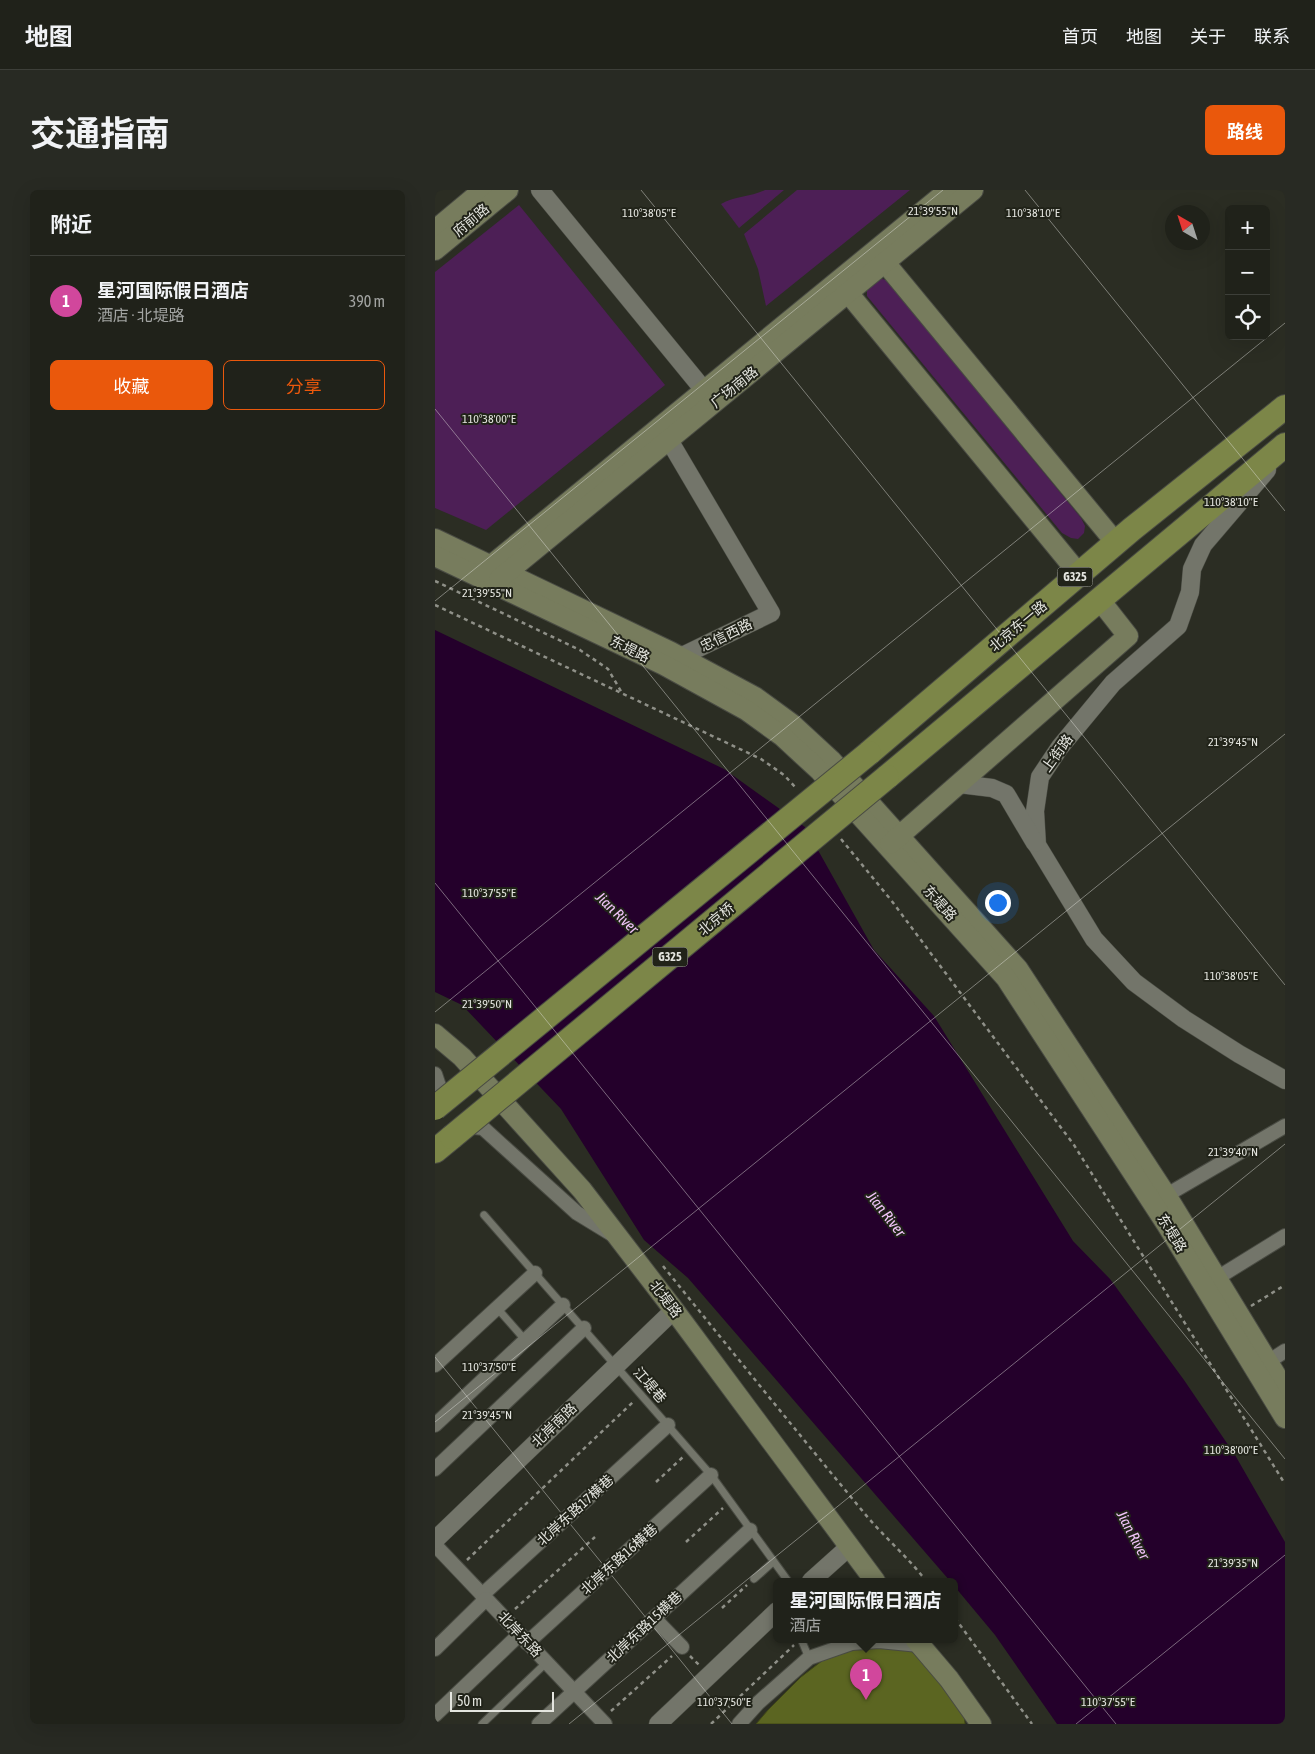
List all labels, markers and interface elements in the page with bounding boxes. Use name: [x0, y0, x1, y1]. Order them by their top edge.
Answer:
text: 地图: [25, 23, 73, 50]
text: 首页: [1062, 26, 1098, 47]
text: 地图: [1126, 26, 1162, 47]
text: 关于: [1190, 26, 1226, 47]
text: 联系: [1254, 26, 1290, 47]
button: 路线: [1205, 105, 1285, 155]
text: 交通指南: [30, 113, 170, 153]
street label: 府前路: [450, 200, 492, 240]
text: 21°39'55"N: [908, 204, 958, 218]
north arrow: [1165, 205, 1210, 250]
map controls: [1225, 205, 1270, 340]
button: +: [1225, 205, 1270, 250]
text: 110°38'05"E: [622, 206, 676, 220]
text: 110°38'10"E: [1006, 206, 1060, 220]
text: 附近: [50, 212, 92, 236]
button: −: [1225, 250, 1270, 295]
text: 星河国际假日酒店: [97, 279, 249, 301]
text: 1: [62, 292, 70, 310]
text: 390 m: [349, 292, 385, 310]
button: locate: [1225, 295, 1270, 340]
text: 酒店 · 北堤路: [97, 306, 185, 324]
button: 收藏: [50, 360, 213, 410]
button: 分享: [223, 360, 385, 410]
street label: 广场南路: [707, 363, 761, 411]
text: 110°38'00"E: [462, 412, 516, 426]
text: 110°38'10"E: [1204, 495, 1258, 509]
road number: G325: [1057, 568, 1093, 587]
text: 21°39'55"N: [462, 586, 512, 600]
street label: 北京东一路: [986, 597, 1050, 655]
street label: 忠信西路: [697, 616, 755, 654]
street label: 东堤路: [608, 633, 652, 665]
street label: 上街路: [1038, 731, 1076, 775]
text: 21°39'45"N: [1208, 735, 1258, 749]
street label: 东堤路: [920, 882, 960, 924]
text: 110°37'55"E: [462, 886, 516, 900]
water label: Jian River: [592, 887, 643, 937]
your location: [985, 890, 1011, 916]
street label: 北京桥: [695, 899, 737, 939]
road number: G325: [653, 948, 687, 966]
text: 110°38'05"E: [1204, 969, 1258, 983]
text: 21°39'50"N: [462, 997, 512, 1011]
text: 21°39'40"N: [1208, 1145, 1258, 1159]
water label: Jian River: [863, 1187, 910, 1240]
street label: 东堤路: [1154, 1211, 1190, 1255]
street label: 北堤路: [647, 1277, 685, 1321]
text: 110°37'50"E: [462, 1360, 516, 1374]
street label: 江堤巷: [630, 1364, 670, 1406]
street label: 北岸南路: [528, 1400, 580, 1450]
text: 21°39'45"N: [462, 1408, 512, 1422]
text: 110°38'00"E: [1204, 1443, 1258, 1457]
street label: 北岸东路17横巷: [534, 1472, 616, 1548]
water label: Jian River: [1113, 1507, 1154, 1563]
street label: 北岸东路16横巷: [578, 1521, 660, 1597]
text: 21°39'35"N: [1208, 1556, 1258, 1570]
popup: [773, 1578, 958, 1643]
street label: 北岸东路15横巷: [603, 1588, 685, 1666]
text: 星河国际假日酒店: [789, 1589, 942, 1611]
street label: 北岸东路: [495, 1608, 545, 1660]
text: 酒店: [789, 1616, 822, 1634]
pin: 1: [850, 1659, 882, 1700]
scale bar: [450, 1689, 554, 1712]
text: 50 m: [457, 1693, 482, 1709]
text: 110°37'50"E: [697, 1695, 751, 1709]
text: 110°37'55"E: [1081, 1695, 1135, 1709]

